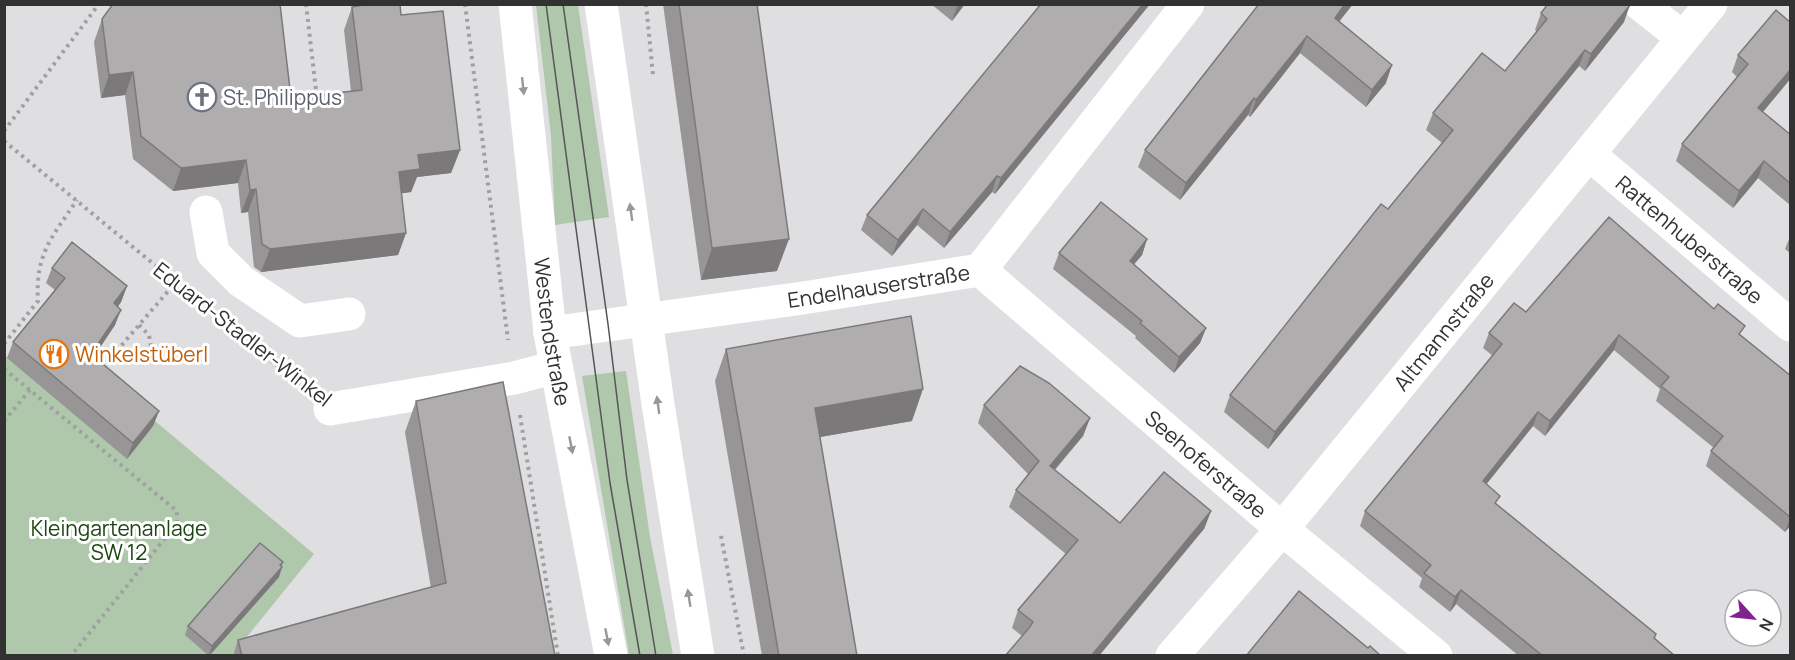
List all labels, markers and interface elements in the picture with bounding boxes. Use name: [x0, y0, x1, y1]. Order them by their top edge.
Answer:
one-way arrow: [518, 77, 528, 96]
church icon: St. Philippus: [186, 81, 218, 113]
place label: St. Philippus: [223, 83, 342, 111]
street label: Rattenhuberstraße: [1610, 169, 1769, 310]
one-way arrow: [626, 202, 635, 221]
street label: Eduard-Stadler-Winkel: [148, 255, 338, 413]
street label: Westendstraße: [528, 256, 577, 408]
street label: Endelhauserstraße: [786, 258, 972, 314]
street label: Altmannstraße: [1387, 267, 1500, 396]
restaurant icon: Winkelstüberl: [38, 338, 70, 370]
place label: Winkelstüberl: [75, 340, 208, 368]
one-way arrow: [654, 396, 663, 415]
street label: Seehoferstraße: [1139, 404, 1273, 524]
one-way arrow: [567, 436, 576, 455]
park label: Kleingartenanlage SW 12: [31, 514, 207, 566]
one-way arrow: [684, 588, 693, 607]
north arrow: [1723, 588, 1783, 648]
text: N: [1754, 615, 1779, 635]
one-way arrow: [603, 628, 612, 647]

